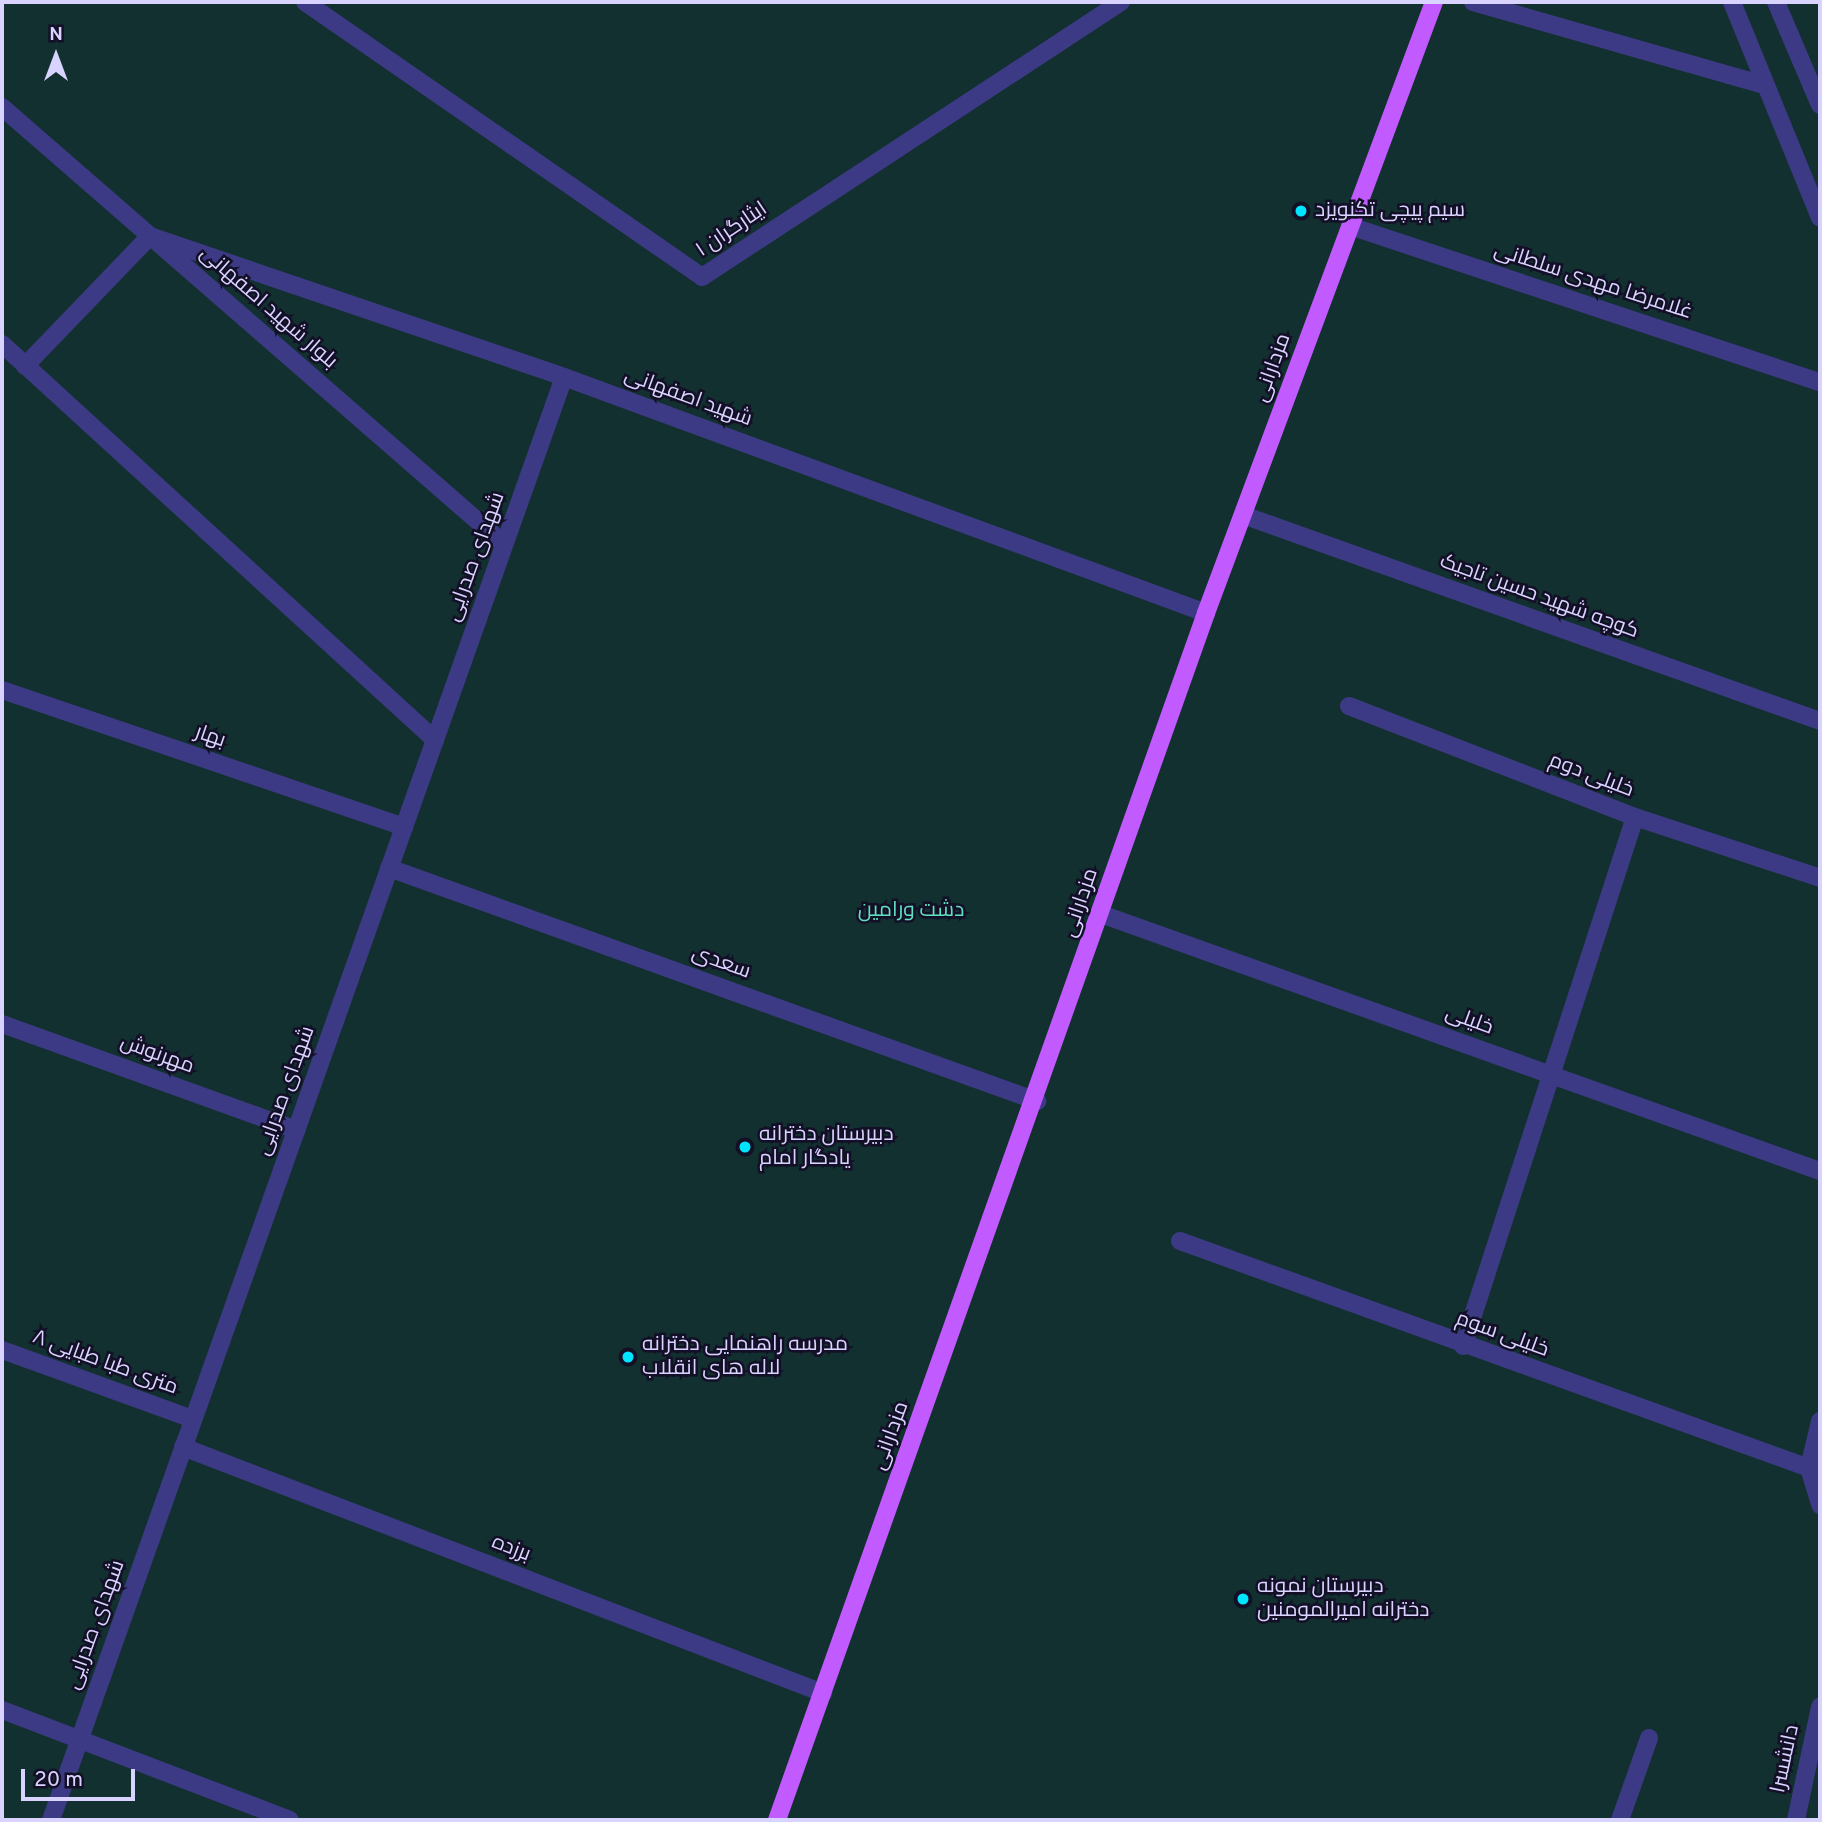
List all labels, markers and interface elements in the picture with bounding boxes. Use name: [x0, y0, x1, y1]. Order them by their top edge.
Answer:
north arrow: [21, 21, 91, 91]
text: N: [49, 23, 63, 47]
street label: ایثارگران ۱: [692, 197, 772, 263]
place label: سیم پیچی تکنویزد: [1315, 198, 1465, 224]
marker: سیم پیچی تکنویزد: [1293, 203, 1309, 219]
street label: غلامرضا مهدی سلطانی: [1491, 238, 1695, 326]
street label: بلوار شهید اصفهانی: [194, 241, 342, 375]
street label: مزدارانی: [1249, 330, 1297, 406]
street label: شهید اصفهانی: [621, 363, 755, 433]
street label: شهدای صدرایی: [441, 489, 511, 625]
street label: کوچه شهید حسین تاجیک: [1436, 549, 1642, 645]
street label: بهار: [191, 720, 229, 754]
street label: خلیلی دوم: [1545, 748, 1637, 804]
street label: مزدارانی: [1058, 865, 1104, 941]
park label: دشت ورامین: [858, 898, 964, 924]
street label: سعدی: [688, 941, 754, 985]
street label: خلیلی: [1442, 1001, 1496, 1041]
street label: شهدای صدرایی: [251, 1023, 321, 1159]
street label: مهرنوش: [117, 1030, 197, 1080]
place label: دبیرستان دخترانه یادگار امام: [759, 1122, 894, 1172]
marker: دبیرستان دخترانه یادگار امام: [737, 1139, 753, 1155]
street label: خلیلی سوم: [1452, 1307, 1552, 1363]
street label: ۸ متری طبا طبایی: [29, 1325, 181, 1401]
place label: مدرسه راهنمایی دخترانه لاله های انقلاب: [642, 1332, 848, 1382]
marker: مدرسه راهنمایی دخترانه لاله های انقلاب: [620, 1349, 636, 1365]
street label: مزدارانی: [867, 1398, 915, 1474]
street label: برزده: [488, 1530, 534, 1568]
street label: شهدای صدرایی: [61, 1557, 131, 1693]
place label: دبیرستان نمونه دخترانه امیرالمومنین: [1257, 1574, 1429, 1624]
marker: دبیرستان نمونه دخترانه امیرالمومنین: [1235, 1591, 1251, 1607]
street label: دانشسرا: [1766, 1723, 1806, 1795]
scale bar: [24, 1756, 138, 1800]
text: 20 m: [34, 1767, 83, 1794]

